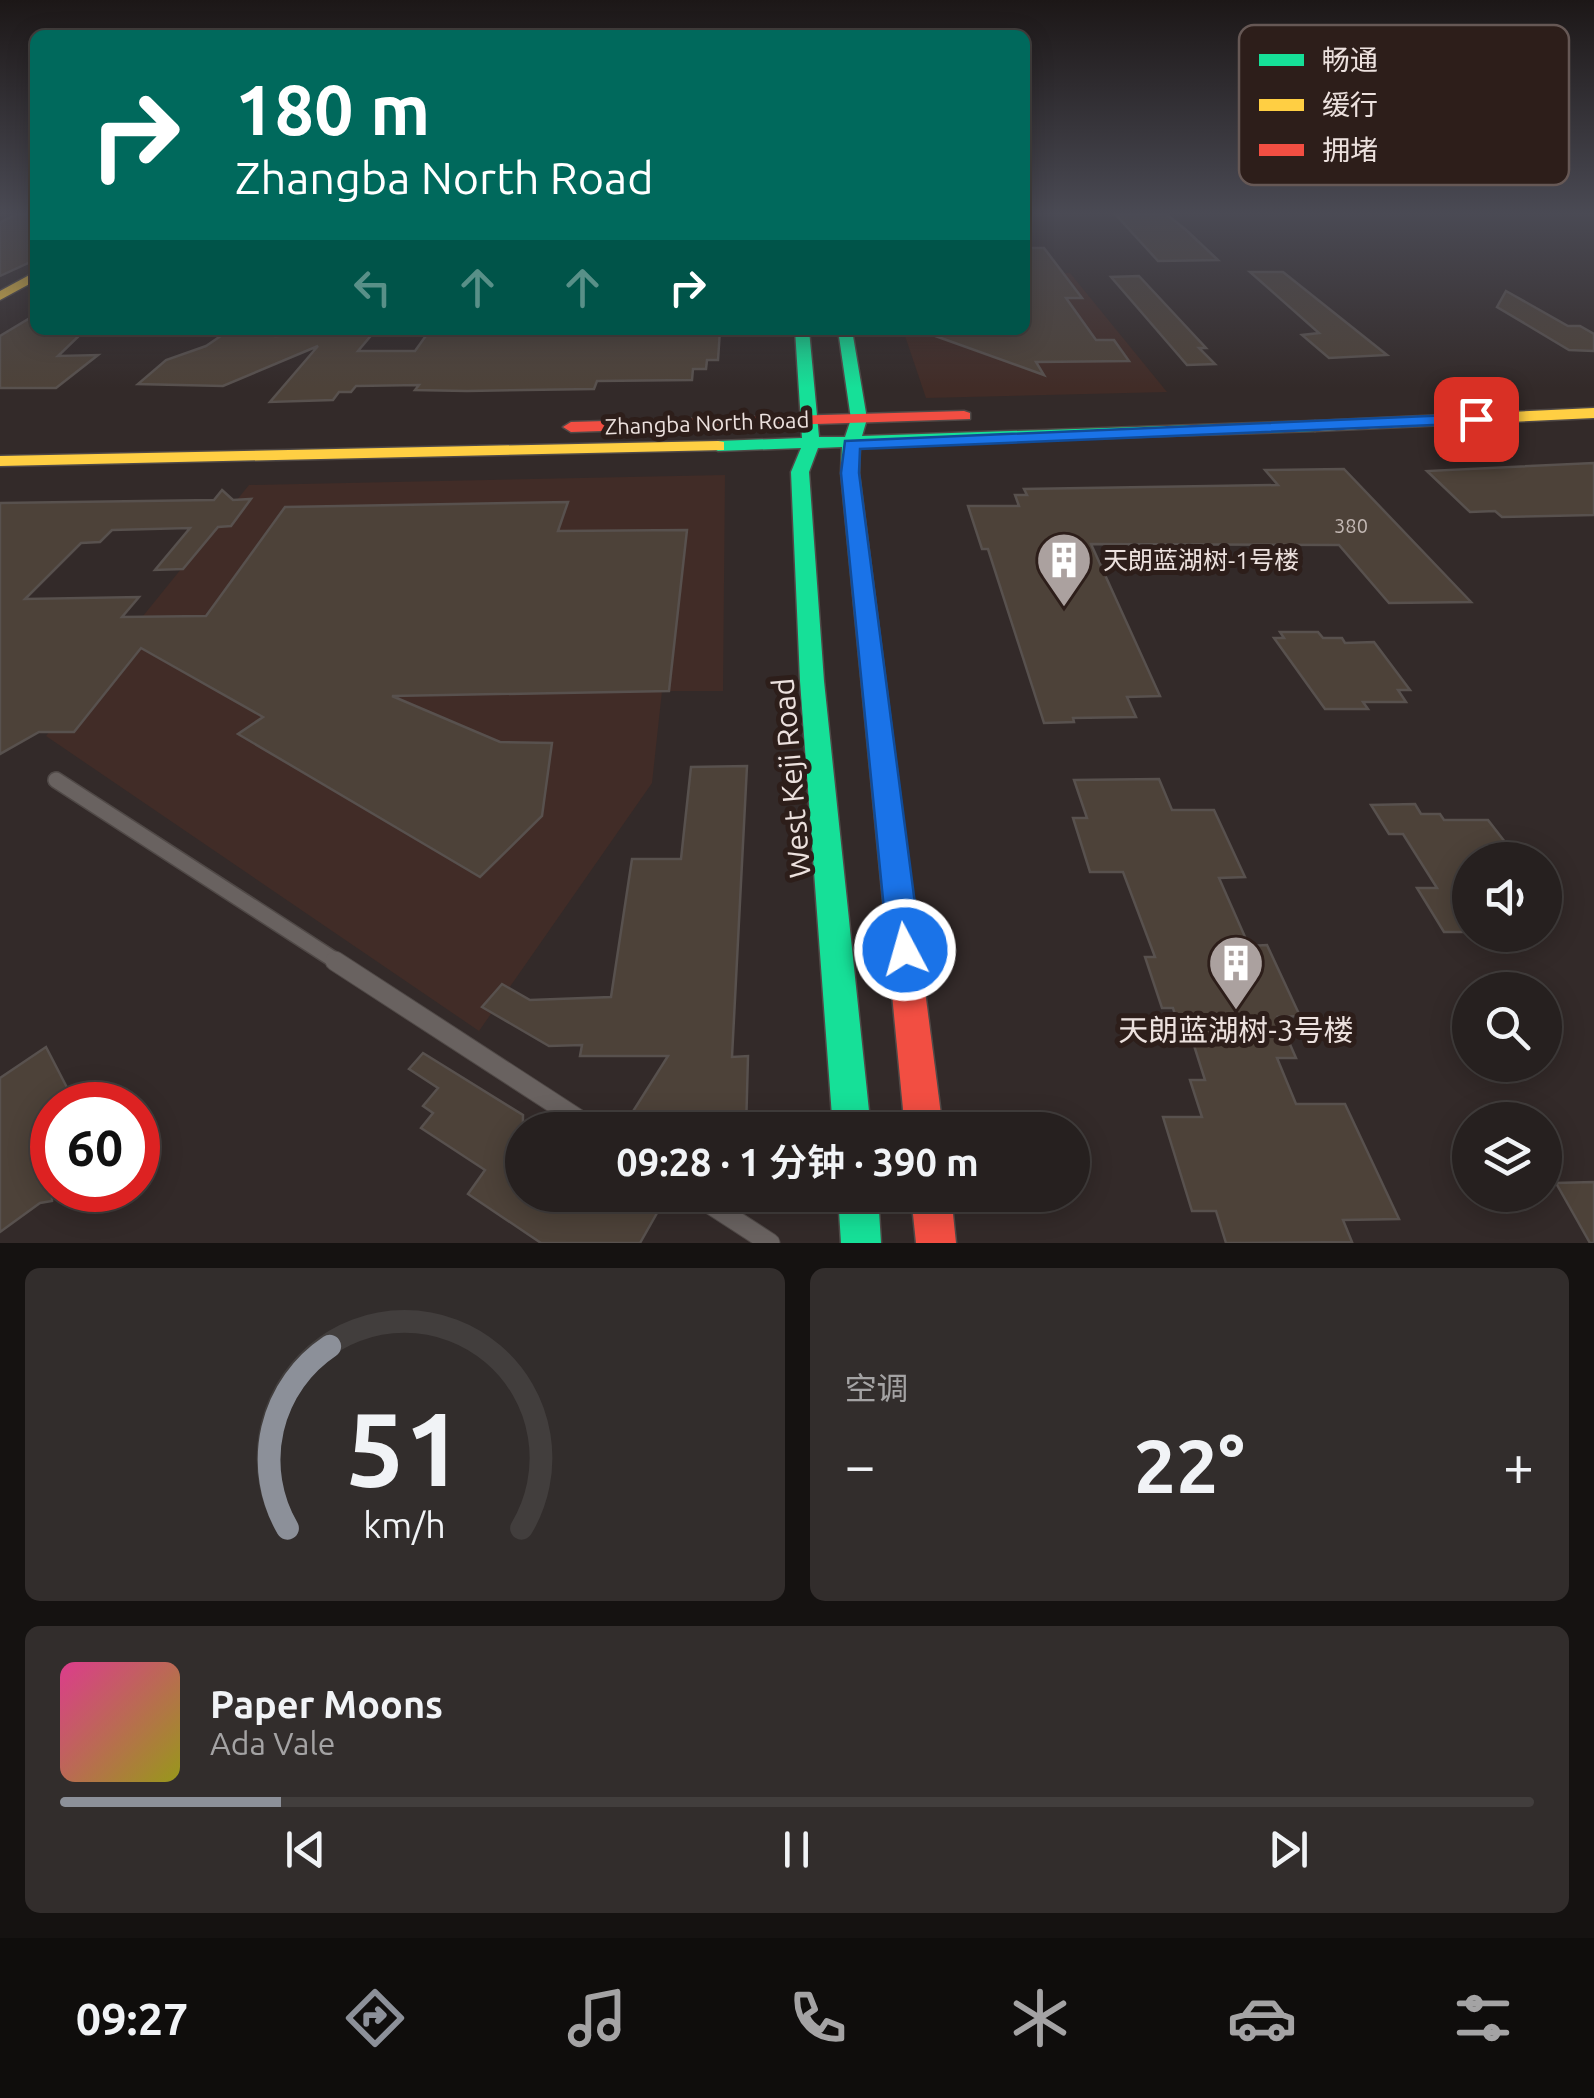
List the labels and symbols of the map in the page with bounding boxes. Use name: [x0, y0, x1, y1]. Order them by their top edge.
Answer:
legend: [1239, 25, 1569, 185]
text: 畅通: [1322, 44, 1378, 75]
text: 缓行: [1322, 89, 1378, 120]
text: 拥堵: [1322, 134, 1378, 165]
pin: [1434, 377, 1519, 462]
street label: Zhangba North Road: [604, 406, 810, 439]
house number: 380: [1334, 514, 1368, 537]
building icon: 天朗蓝湖树-1号楼: [1034, 530, 1094, 609]
place label: 天朗蓝湖树-1号楼: [1103, 546, 1299, 574]
street label: West Keji Road: [765, 677, 817, 879]
position arrow: [853, 898, 957, 1002]
building icon: 天朗蓝湖树-3号楼: [1206, 933, 1266, 1012]
place label: 天朗蓝湖树-3号楼: [1118, 1013, 1354, 1047]
speed limit sign: 60: [30, 1082, 160, 1212]

